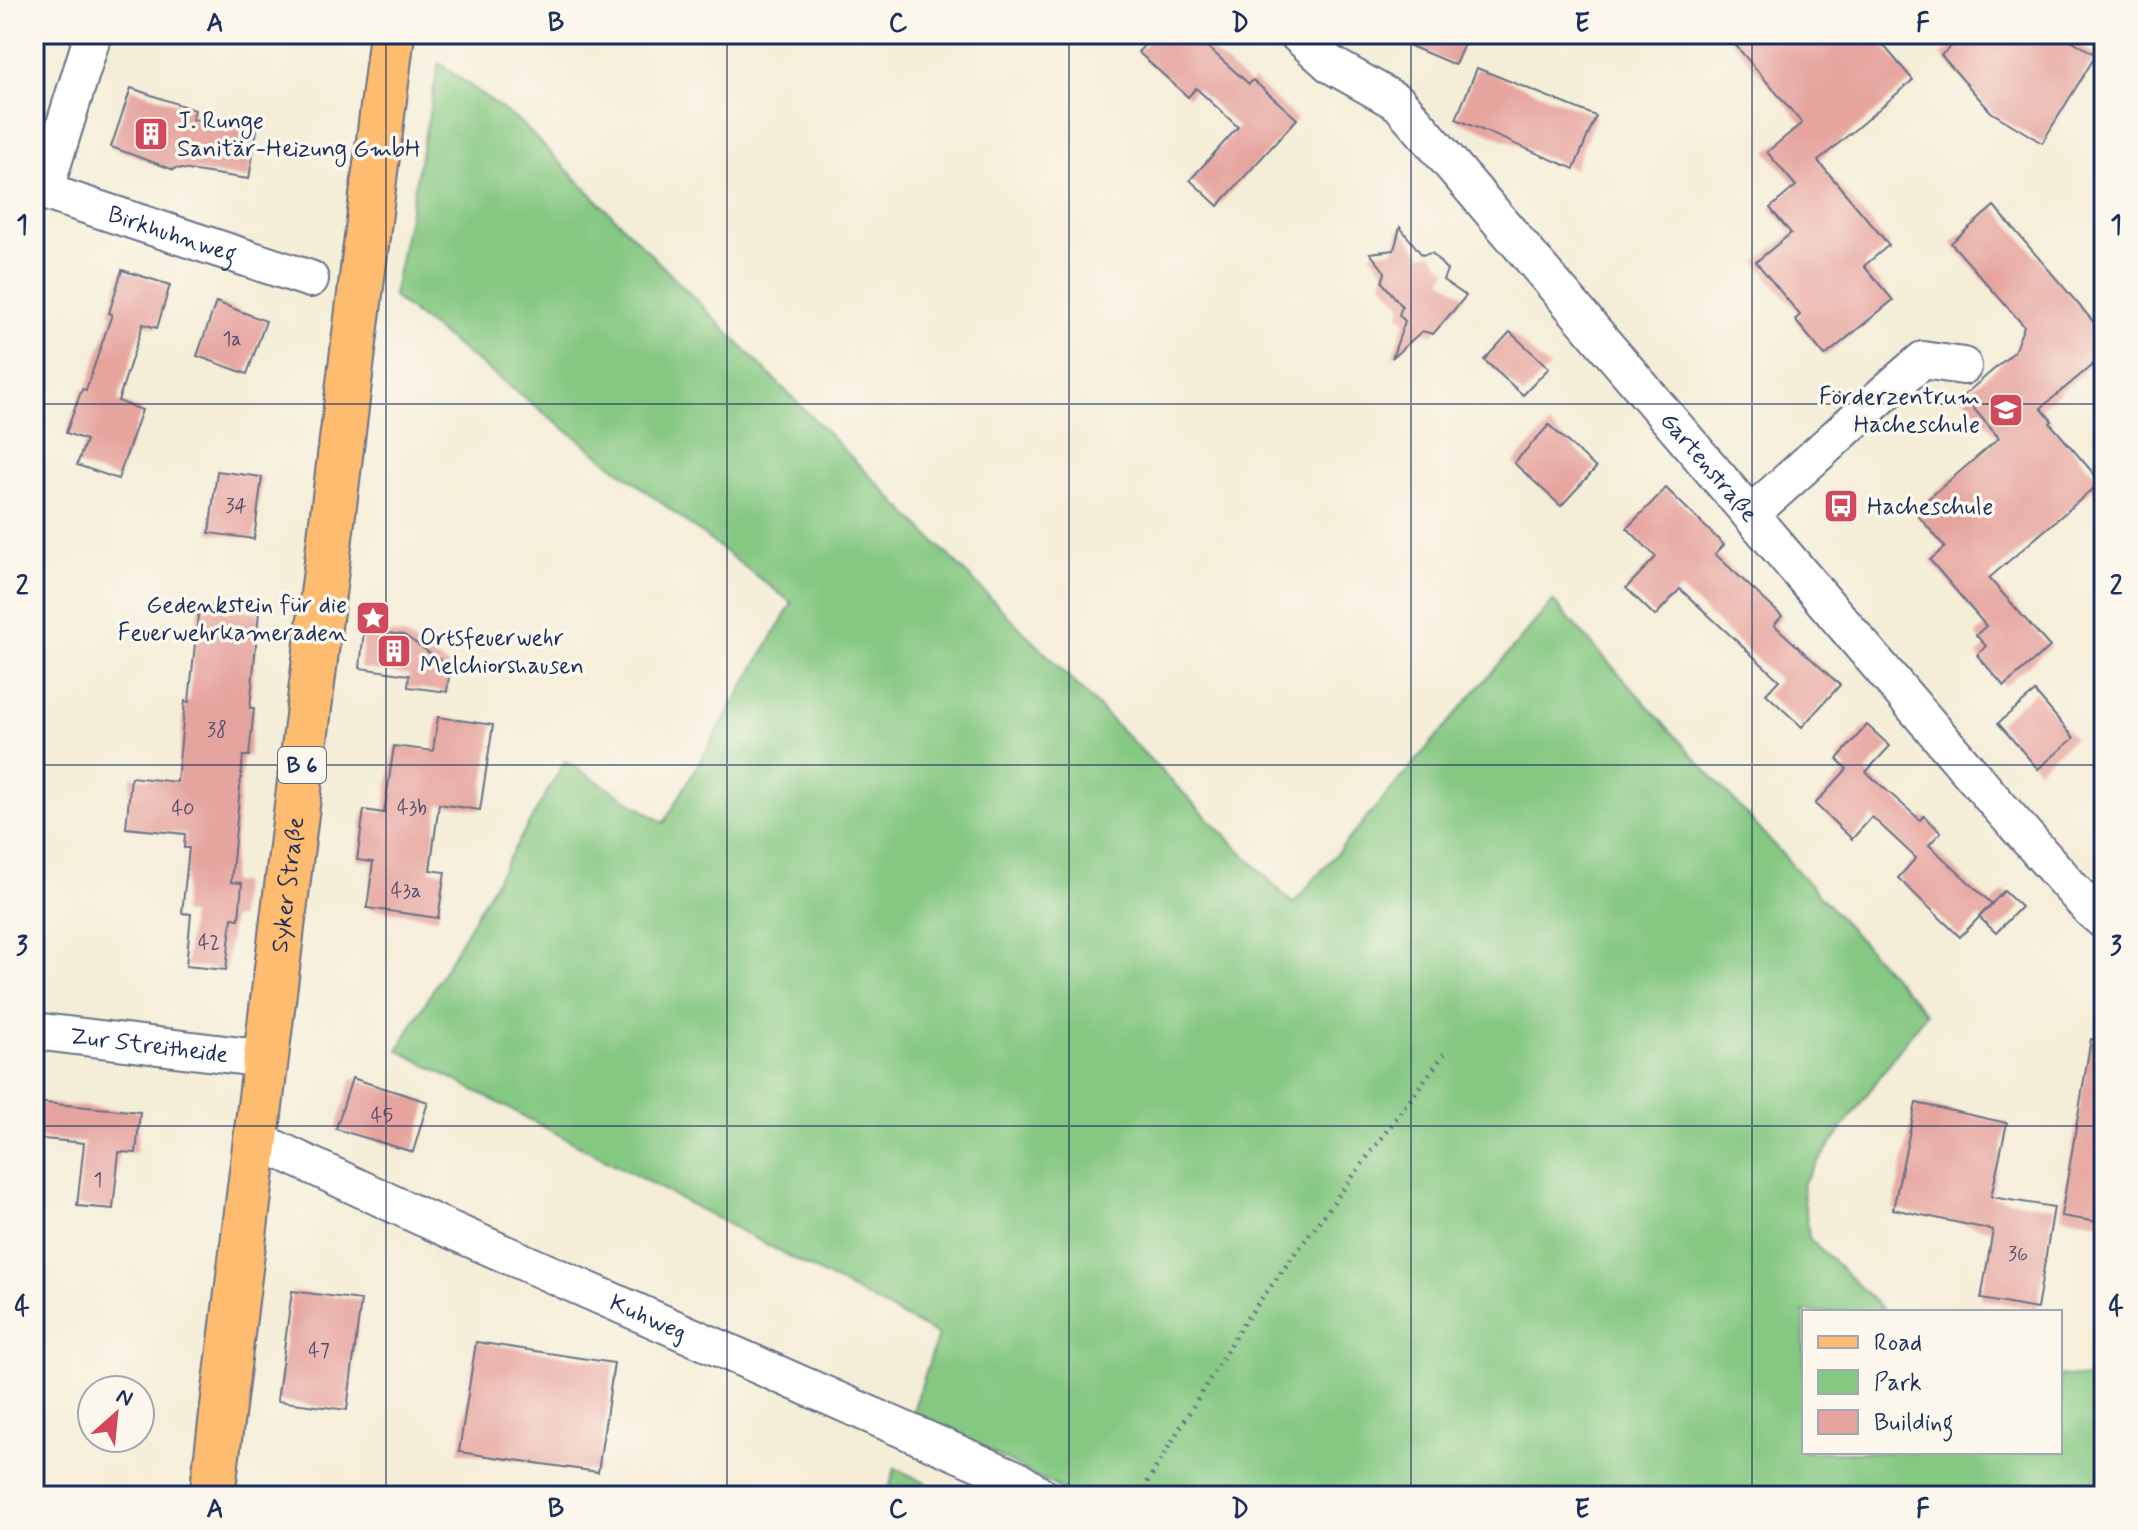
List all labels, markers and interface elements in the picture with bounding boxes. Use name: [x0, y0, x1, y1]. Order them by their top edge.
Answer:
text: A: [206, 7, 224, 41]
text: B: [548, 7, 564, 41]
text: C: [889, 7, 908, 41]
text: D: [1231, 7, 1249, 41]
text: E: [1574, 7, 1590, 41]
text: F: [1916, 7, 1930, 41]
place label: J. Runge Sanitär-Heizung GmbH: [177, 106, 421, 167]
building icon: J. Runge Sanitär-Heizung GmbH: [132, 115, 170, 153]
street label: Birkhuhnweg: [104, 199, 241, 274]
text: 1: [16, 209, 28, 243]
text: 1: [2110, 209, 2122, 243]
house number: 1a: [222, 326, 242, 353]
place label: Förderzentrum Hacheschule: [1819, 382, 1980, 441]
school or university icon: Förderzentrum Hacheschule: [1987, 391, 2025, 429]
street label: Gartenstraße: [1652, 406, 1764, 529]
bus stop icon: Hacheschule: [1822, 487, 1860, 525]
place label: Hacheschule: [1867, 492, 1993, 523]
house number: 34: [225, 493, 247, 520]
text: 2: [16, 570, 29, 604]
text: 2: [2110, 570, 2123, 604]
place label: Gedenkstein für die Feuerwehrkameraden: [118, 590, 347, 649]
place icon: Gedenkstein für die Feuerwehrkameraden: [354, 599, 392, 637]
place label: Ortsfeuerwehr Melchiorshausen: [420, 623, 584, 682]
building icon: Ortsfeuerwehr Melchiorshausen: [375, 632, 413, 670]
house number: 38: [207, 717, 227, 744]
road number: B 6: [278, 747, 326, 783]
house number: 43b: [397, 795, 427, 822]
house number: 40: [171, 796, 195, 823]
street label: Syker Straße: [265, 815, 313, 955]
house number: 43a: [391, 878, 421, 905]
text: 3: [16, 930, 28, 964]
house number: 42: [198, 930, 220, 957]
text: 3: [2110, 930, 2122, 964]
street label: Zur Streitheide: [68, 1021, 230, 1071]
house number: 45: [371, 1103, 393, 1130]
house number: 1: [94, 1167, 102, 1194]
house number: 36: [2008, 1241, 2028, 1268]
street label: Kuhweg: [605, 1288, 691, 1349]
text: 4: [14, 1291, 30, 1325]
text: 4: [2108, 1291, 2124, 1325]
legend: [1802, 1310, 2062, 1454]
text: Road: [1874, 1328, 1922, 1359]
house number: 47: [308, 1338, 330, 1365]
text: Park: [1874, 1368, 1922, 1399]
north arrow: [76, 1374, 156, 1454]
text: N: [111, 1382, 137, 1414]
text: Building: [1874, 1408, 1954, 1442]
text: A: [206, 1493, 224, 1527]
text: B: [548, 1493, 564, 1527]
text: C: [889, 1493, 908, 1527]
text: D: [1231, 1493, 1249, 1527]
text: E: [1574, 1493, 1590, 1527]
text: F: [1916, 1493, 1930, 1527]

